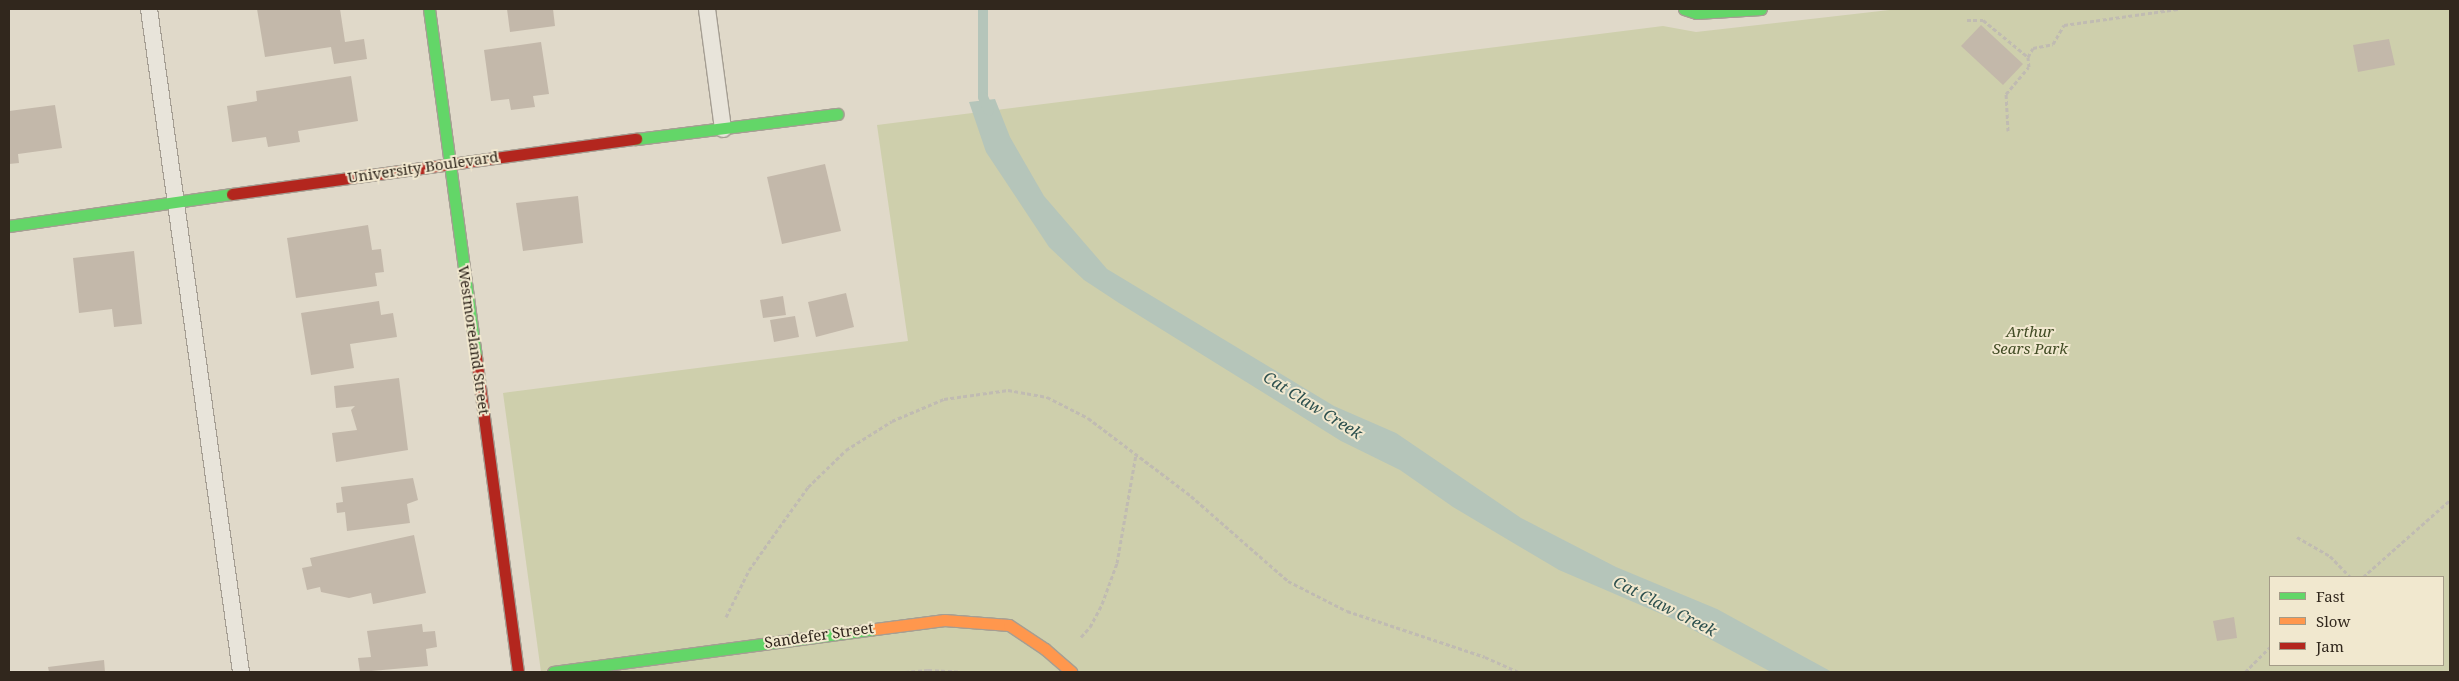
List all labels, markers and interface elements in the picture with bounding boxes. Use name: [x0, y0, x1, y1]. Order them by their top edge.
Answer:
street label: University Boulevard: [346, 147, 500, 187]
street label: Westmoreland Street: [455, 264, 493, 416]
park label: Arthur Sears Park: [1992, 322, 2068, 357]
water label: Cat Claw Creek: [1260, 367, 1366, 443]
water label: Cat Claw Creek: [1610, 572, 1720, 640]
legend: [2269, 576, 2444, 666]
text: Fast: [2316, 586, 2345, 606]
text: Slow: [2316, 611, 2350, 631]
street label: Sandefer Street: [763, 618, 875, 652]
text: Jam: [2316, 636, 2344, 656]

